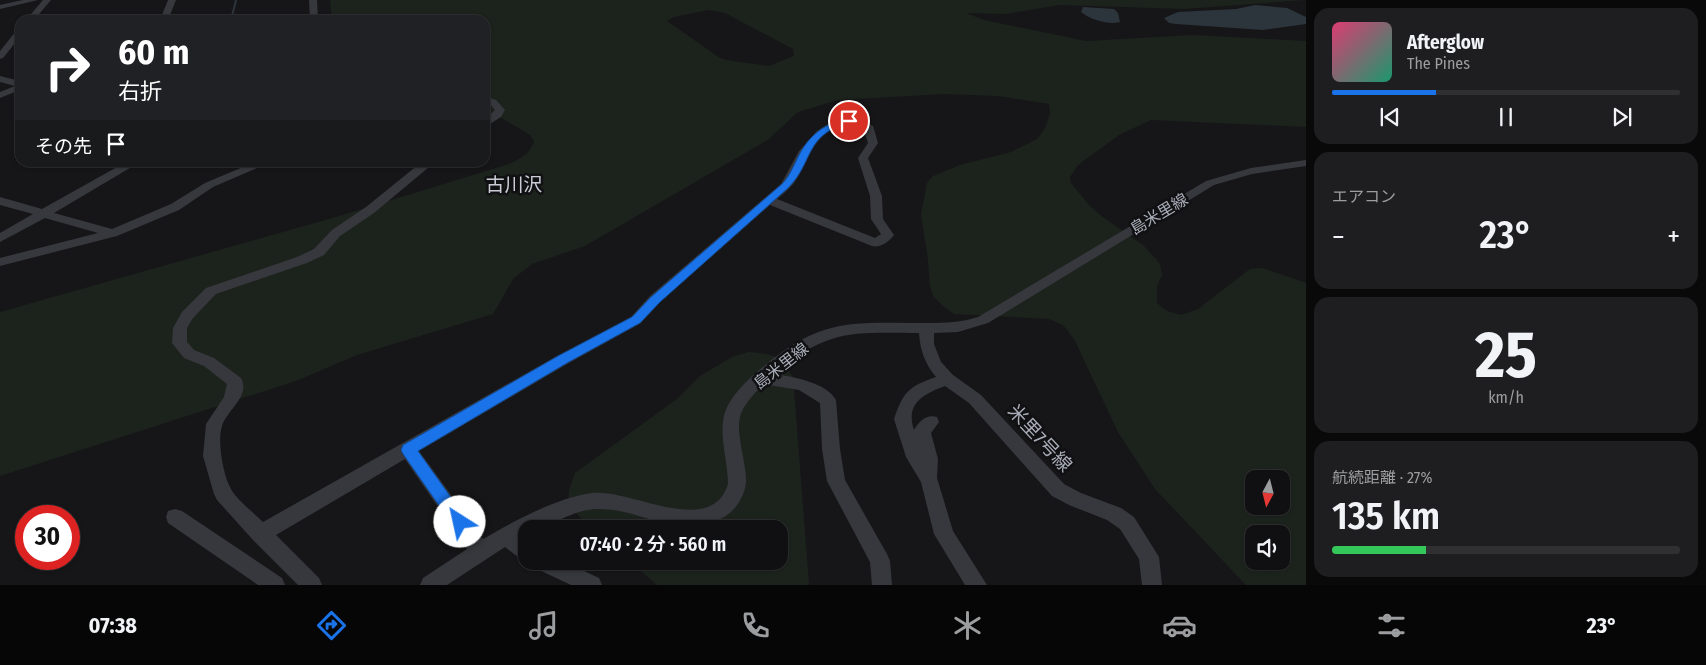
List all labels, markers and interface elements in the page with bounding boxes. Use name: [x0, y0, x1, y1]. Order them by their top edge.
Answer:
text: 60 m: [118, 31, 189, 73]
text: Afterglow: [1407, 31, 1484, 54]
icon: right: [35, 35, 100, 100]
text: The Pines: [1407, 54, 1470, 73]
text: 右折: [118, 78, 162, 105]
pin: [828, 100, 870, 142]
icon: previous: [1376, 103, 1404, 131]
icon: pause: [1492, 103, 1520, 131]
icon: next: [1608, 103, 1636, 131]
icon: arrive: [835, 107, 863, 135]
icon: arrive: [102, 130, 130, 158]
text: その先: [35, 135, 92, 158]
district label: 古川沢: [485, 173, 543, 196]
text: エアコン: [1332, 187, 1396, 206]
street label: 島米里線: [1127, 189, 1191, 239]
text: 23°: [1479, 212, 1532, 258]
text: −: [1332, 220, 1345, 253]
text: +: [1667, 220, 1680, 253]
text: 25: [1475, 316, 1537, 394]
street label: 島米里線: [750, 339, 812, 393]
text: km/h: [1488, 388, 1524, 407]
street label: 米里7号線: [1003, 400, 1077, 476]
text: 航続距離 · 27%: [1332, 468, 1432, 487]
north arrow: [1245, 470, 1290, 515]
map controls: [1245, 470, 1290, 570]
text: 135 km: [1332, 493, 1440, 539]
position arrow: [433, 495, 485, 547]
speed limit sign: 30: [15, 505, 80, 570]
button: sound: [1245, 525, 1290, 570]
text: 07:40 · 2 分 · 560 m: [580, 533, 726, 556]
icon: directions: [314, 608, 349, 643]
icon: music: [526, 608, 561, 643]
icon: phone: [738, 608, 773, 643]
icon: climate: [950, 608, 985, 643]
icon: car: [1162, 608, 1197, 643]
icon: filters: [1374, 608, 1409, 643]
text: 07:38: [89, 612, 137, 639]
text: 23°: [1586, 612, 1617, 639]

